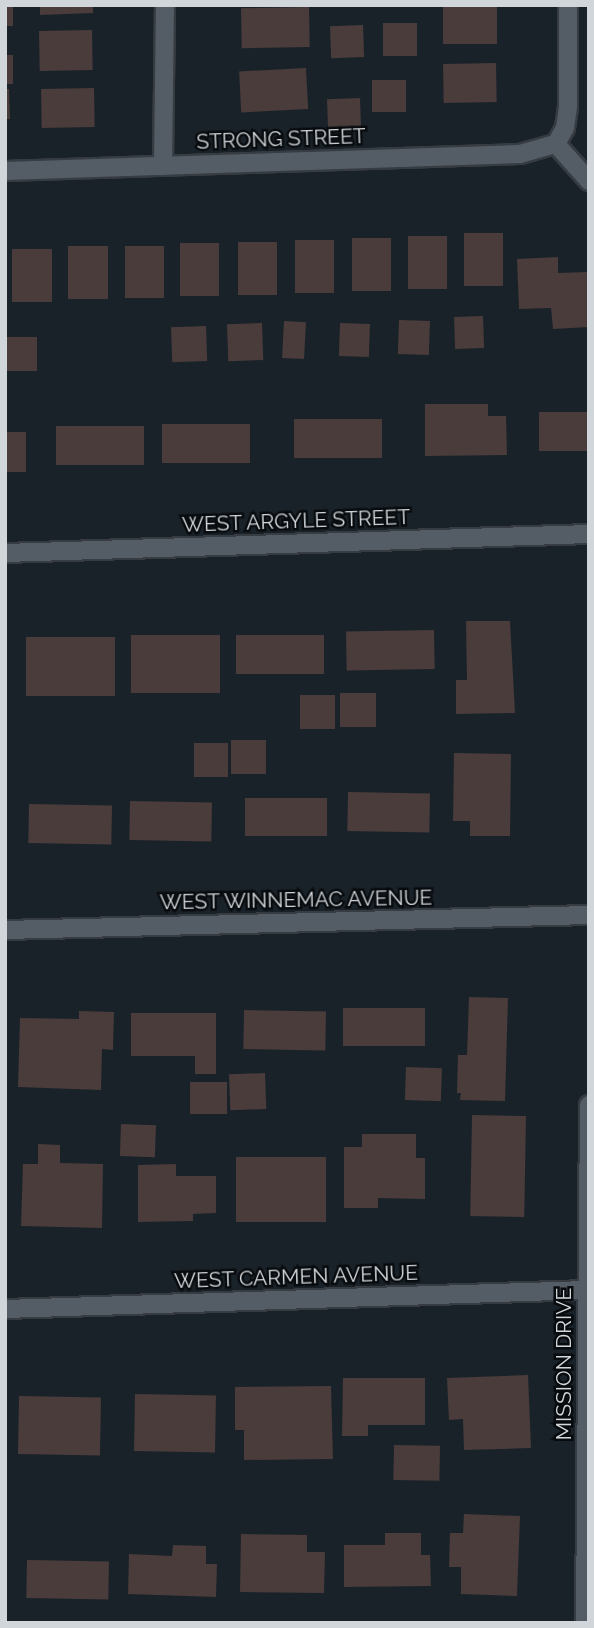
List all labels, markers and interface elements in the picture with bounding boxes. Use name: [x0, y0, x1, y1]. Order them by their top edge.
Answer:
street label: STRONG STREET: [196, 123, 366, 155]
street label: WEST ARGYLE STREET: [181, 504, 411, 538]
street label: WEST WINNEMAC AVENUE: [158, 885, 434, 915]
street label: WEST CARMEN AVENUE: [173, 1260, 419, 1294]
street label: MISSION DRIVE: [551, 1288, 577, 1440]

